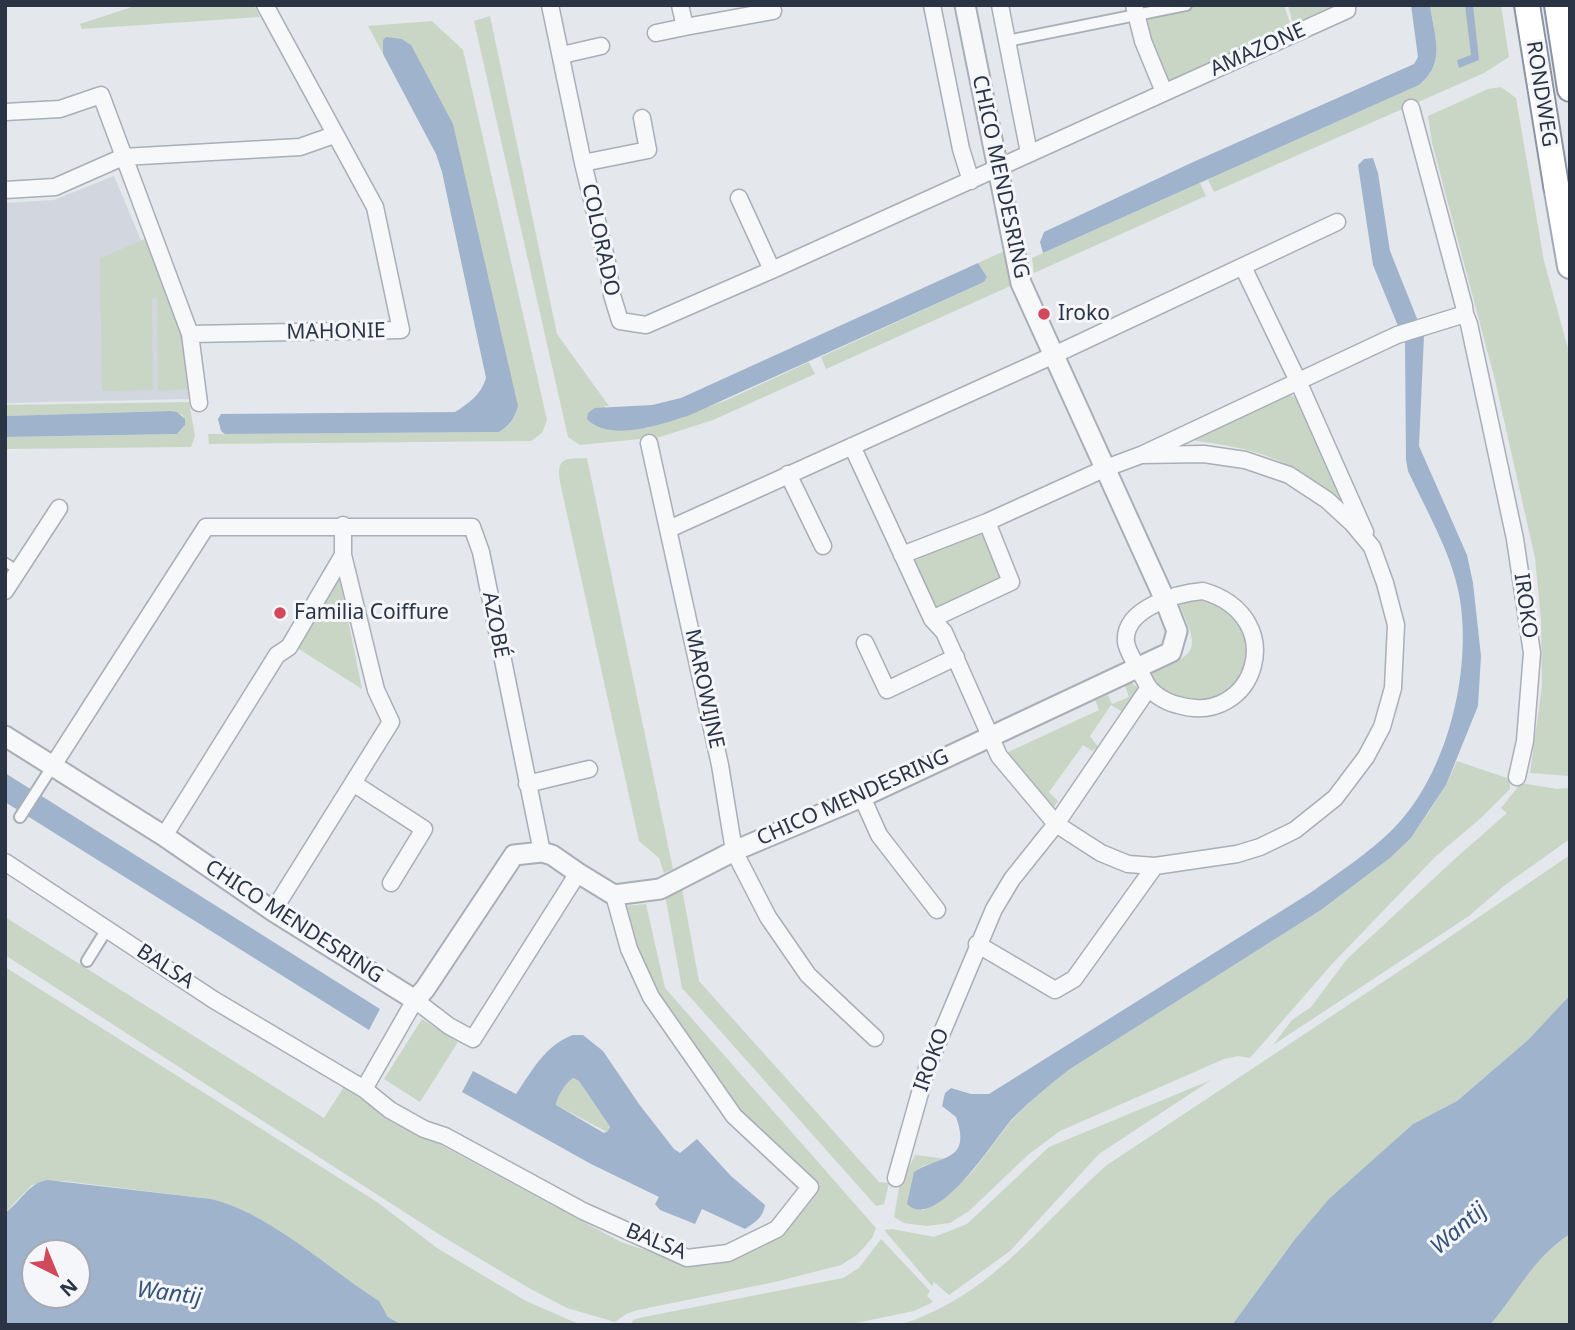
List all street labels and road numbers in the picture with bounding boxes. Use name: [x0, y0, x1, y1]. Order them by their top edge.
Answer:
street label: AMAZONE: [1206, 18, 1310, 82]
street label: RONDWEG: [1520, 39, 1562, 149]
street label: CHICO MENDESRING: [966, 73, 1034, 281]
street label: COLORADO: [576, 181, 624, 299]
street label: MAHONIE: [286, 319, 386, 345]
street label: IROKO: [1508, 572, 1542, 640]
street label: AZOBÉ: [476, 590, 514, 660]
street label: MAROWIJNE: [679, 627, 729, 751]
street label: CHICO MENDESRING: [753, 744, 953, 852]
street label: CHICO MENDESRING: [200, 855, 388, 989]
street label: BALSA: [132, 939, 198, 995]
street label: IROKO: [909, 1025, 955, 1095]
street label: BALSA: [622, 1219, 690, 1265]

